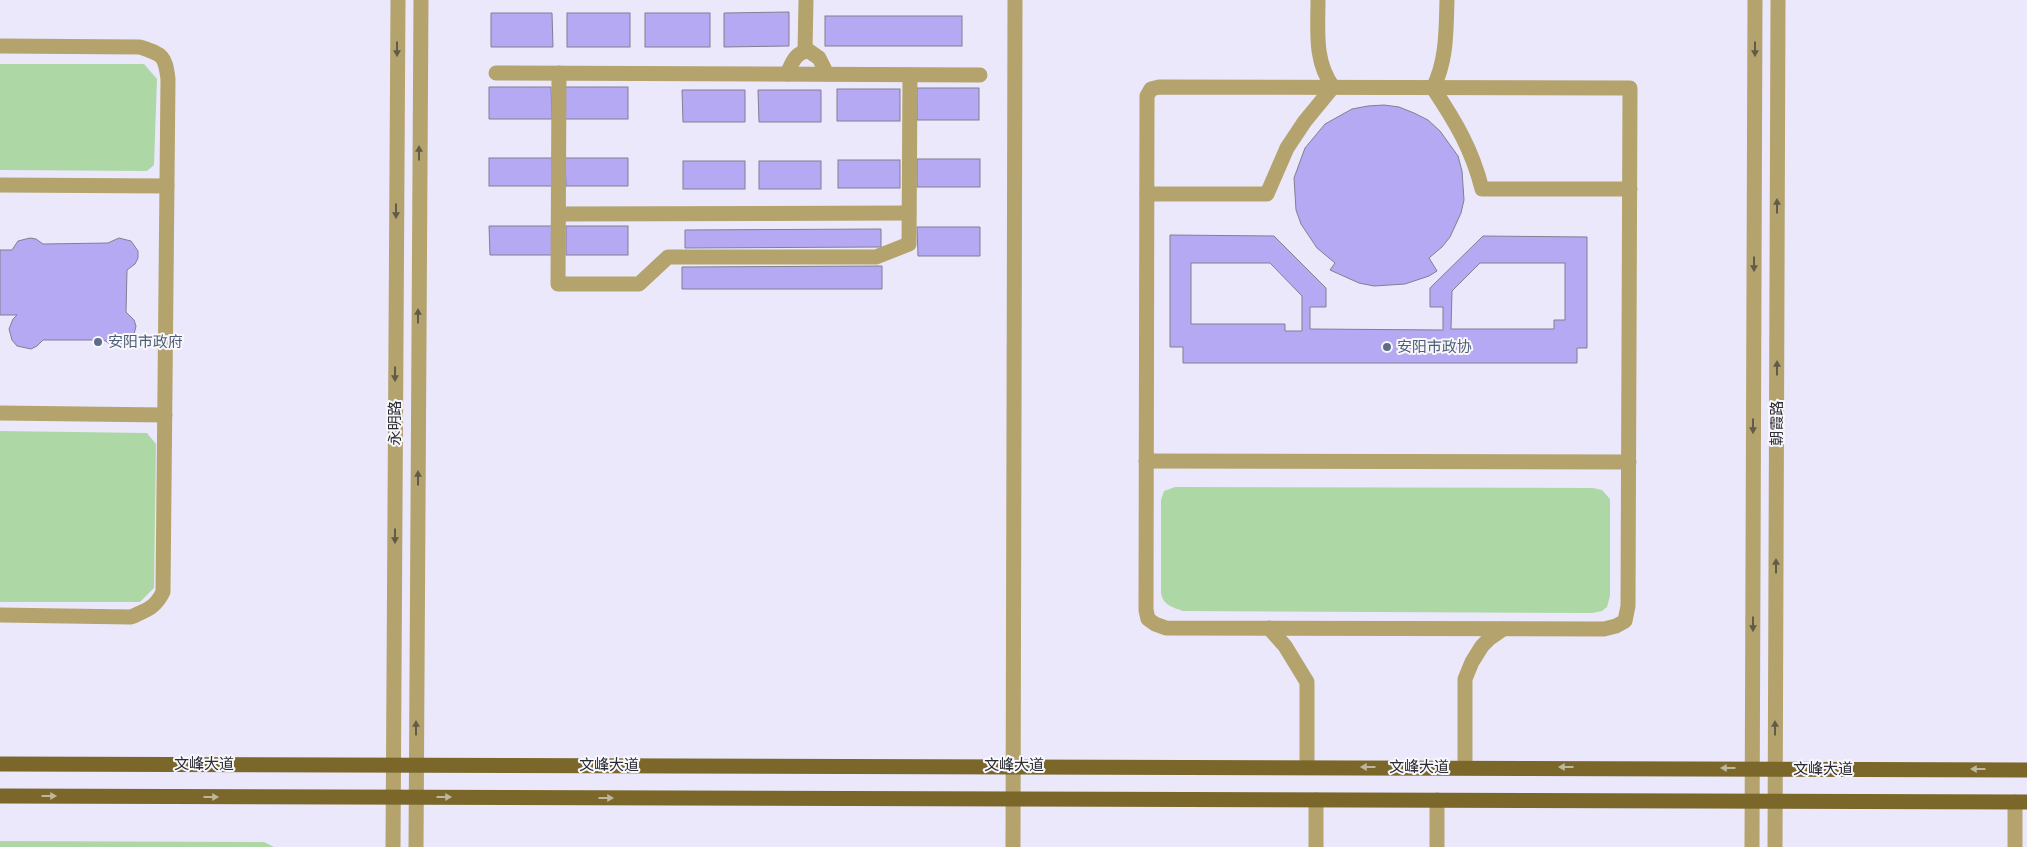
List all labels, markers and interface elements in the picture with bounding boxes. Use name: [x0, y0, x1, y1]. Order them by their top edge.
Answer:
one-way arrow: [393, 41, 401, 57]
one-way arrow: [1751, 41, 1759, 57]
one-way arrow: [415, 145, 423, 161]
one-way arrow: [1773, 198, 1781, 214]
one-way arrow: [392, 203, 400, 219]
one-way arrow: [1750, 256, 1758, 272]
one-way arrow: [414, 308, 422, 324]
place label: 安阳市政府: [108, 331, 183, 352]
marker: 安阳市政府: [92, 336, 104, 348]
place label: 安阳市政协: [1397, 336, 1472, 357]
marker: 安阳市政协: [1381, 341, 1393, 353]
one-way arrow: [1773, 360, 1781, 376]
one-way arrow: [391, 366, 399, 382]
street label: 永明路: [384, 400, 405, 446]
street label: 朝霞路: [1766, 400, 1787, 446]
one-way arrow: [1749, 418, 1757, 434]
one-way arrow: [414, 470, 422, 486]
one-way arrow: [391, 528, 399, 544]
one-way arrow: [1772, 558, 1780, 574]
one-way arrow: [1749, 616, 1757, 632]
one-way arrow: [412, 720, 420, 736]
one-way arrow: [1771, 720, 1779, 736]
street label: 文峰大道: [174, 753, 234, 774]
street label: 文峰大道: [579, 754, 639, 775]
street label: 文峰大道: [984, 754, 1044, 775]
street label: 文峰大道: [1389, 756, 1449, 777]
street label: 文峰大道: [1793, 758, 1853, 779]
one-way arrow: [1360, 763, 1376, 771]
one-way arrow: [1558, 763, 1574, 771]
one-way arrow: [1720, 764, 1736, 772]
one-way arrow: [1970, 765, 1986, 773]
one-way arrow: [41, 792, 57, 800]
one-way arrow: [203, 793, 219, 801]
one-way arrow: [436, 793, 452, 801]
one-way arrow: [598, 794, 614, 802]

